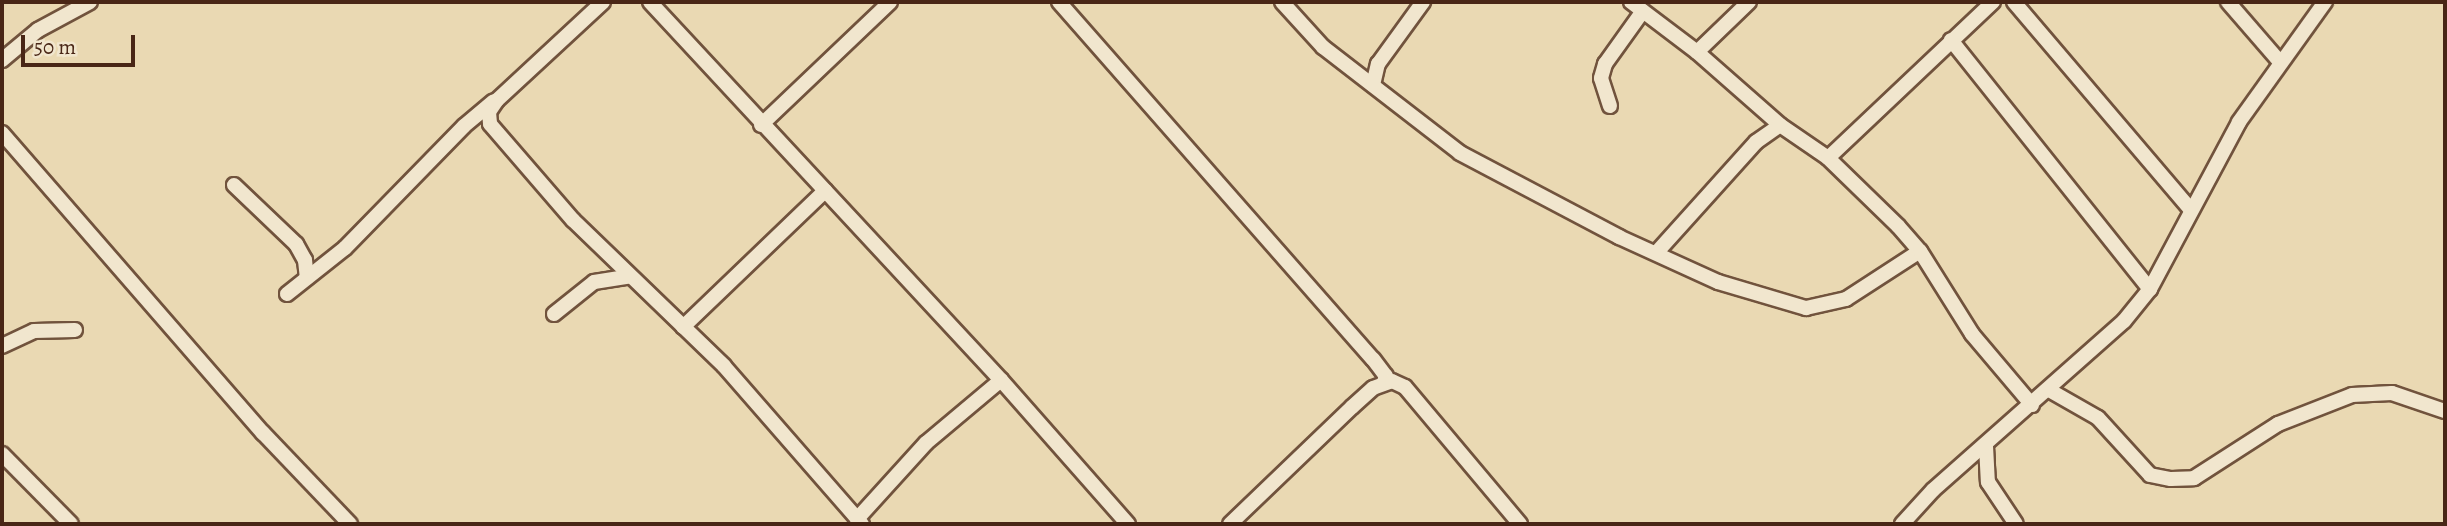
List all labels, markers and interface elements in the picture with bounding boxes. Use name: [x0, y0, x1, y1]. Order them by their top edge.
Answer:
scale bar: [24, 21, 138, 65]
text: 50 m: [34, 33, 76, 61]

